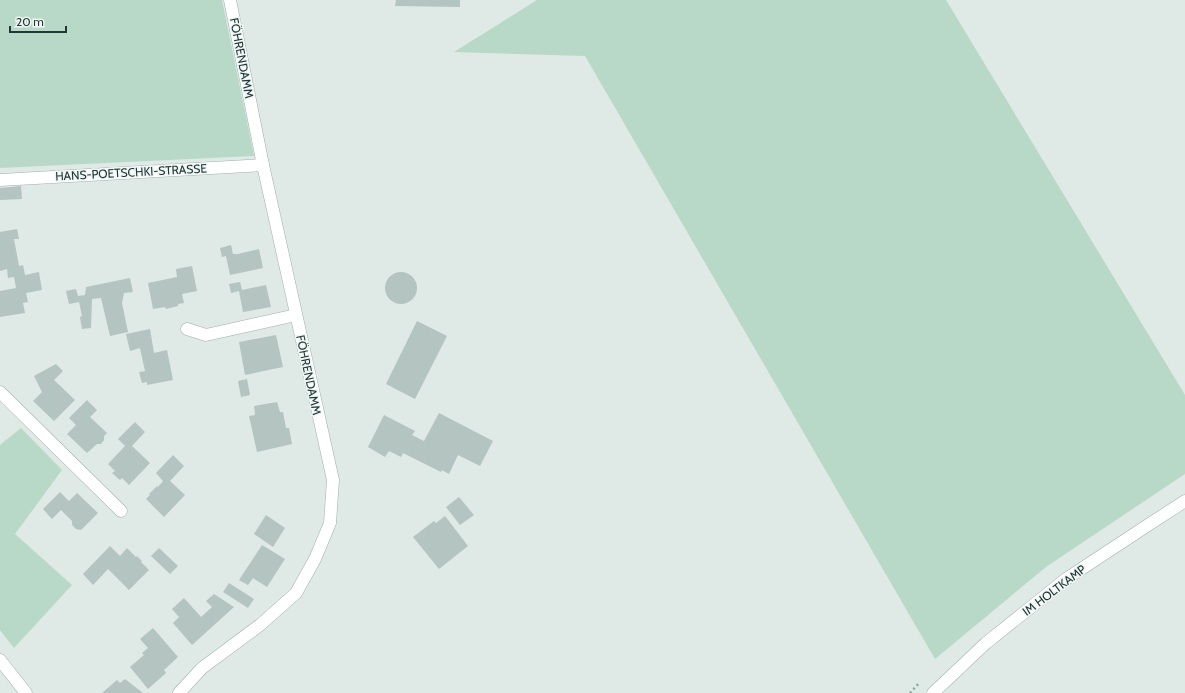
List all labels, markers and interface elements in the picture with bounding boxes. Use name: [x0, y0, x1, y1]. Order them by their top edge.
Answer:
scale bar: [10, 8, 66, 34]
text: 20 m: [16, 14, 44, 29]
street label: FÖHRENDAMM: [227, 16, 257, 100]
street label: HANS-POETSCHKI-STRASSE: [55, 161, 208, 183]
street label: FÖHRENDAMM: [293, 333, 325, 417]
street label: IM HOLTKAMP: [1019, 561, 1089, 619]

